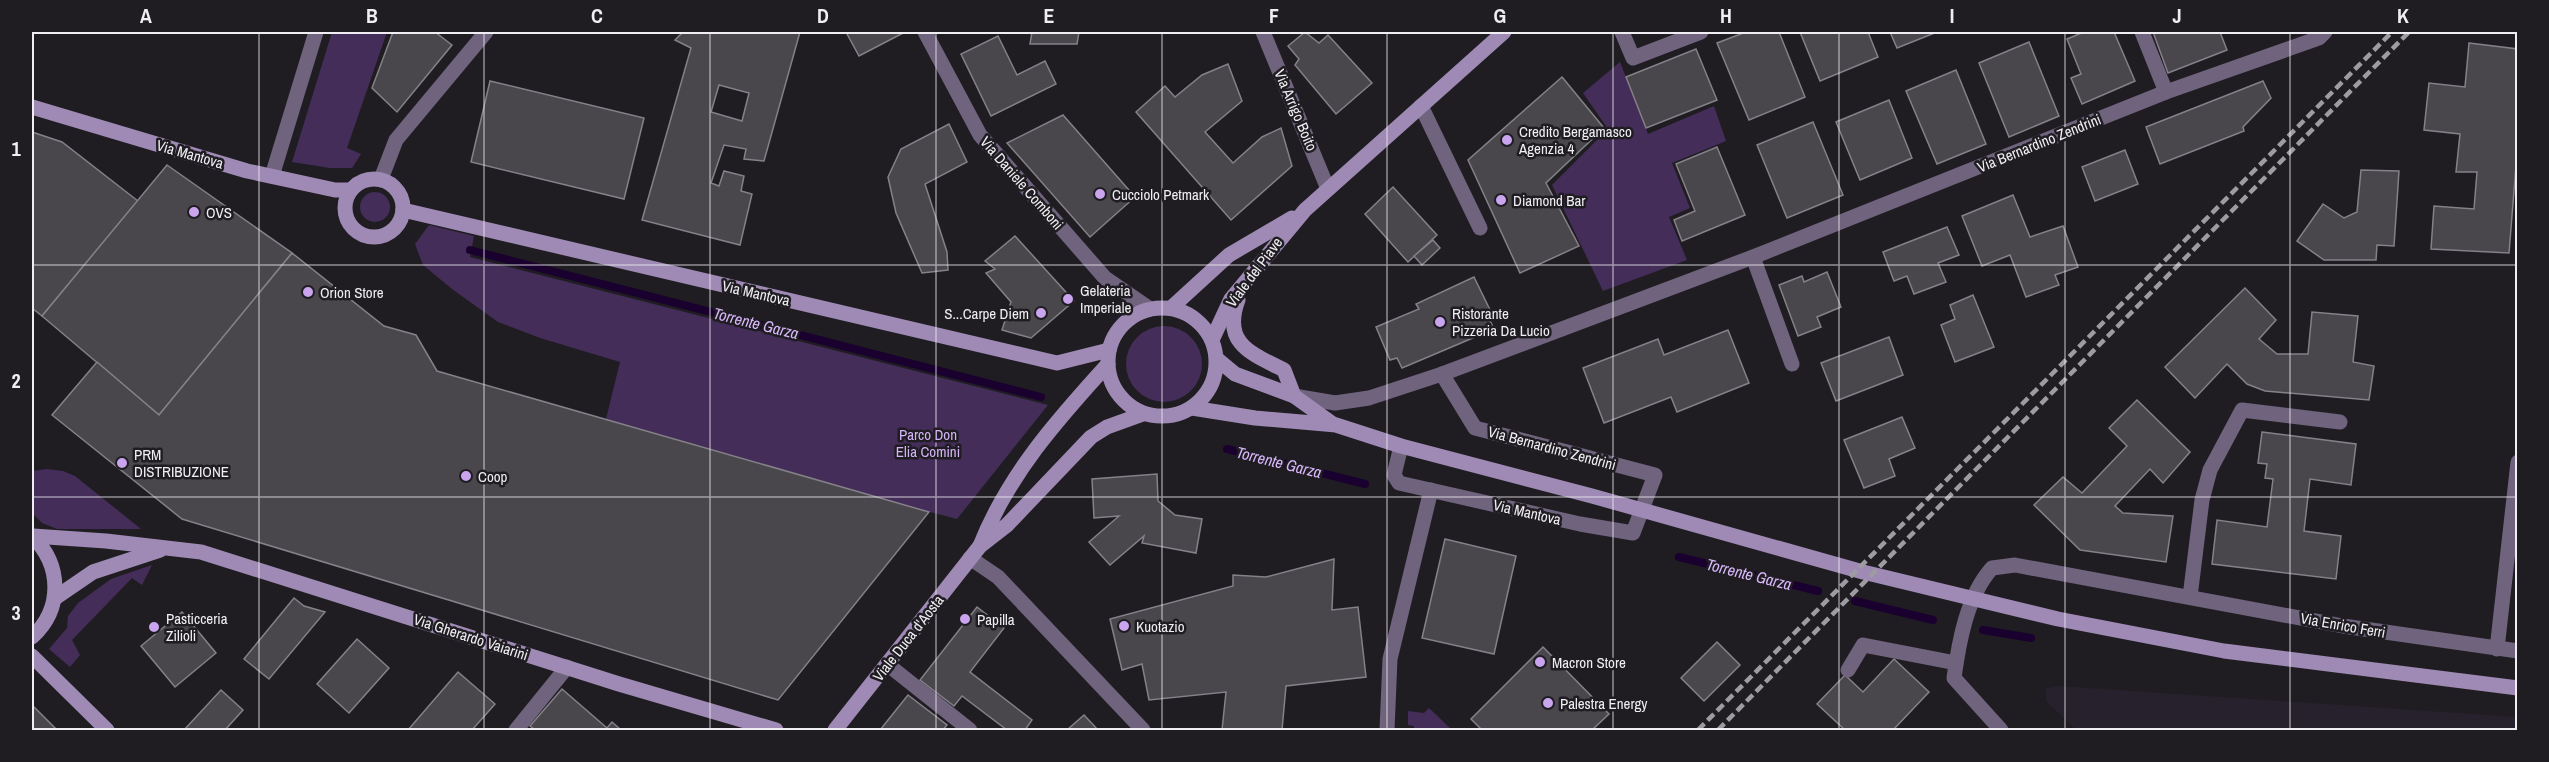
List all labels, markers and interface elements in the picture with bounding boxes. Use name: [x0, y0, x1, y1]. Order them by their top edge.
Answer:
text: A: [140, 2, 152, 29]
text: B: [366, 2, 378, 29]
text: C: [591, 2, 603, 29]
text: D: [817, 2, 829, 29]
text: E: [1044, 2, 1055, 29]
text: F: [1269, 2, 1279, 29]
text: G: [1494, 2, 1506, 29]
text: H: [1720, 2, 1732, 29]
text: I: [1950, 2, 1954, 29]
text: J: [2172, 2, 2182, 29]
text: K: [2397, 2, 2409, 29]
street label: Via Arrigo Boito: [1269, 66, 1323, 154]
street label: Via Bernardino Zendrini: [1974, 109, 2104, 177]
place label: Credito Bergamasco Agenzia 4: [1518, 121, 1632, 159]
street label: Via Daniele Comboni: [976, 132, 1068, 234]
marker: Credito Bergamasco Agenzia 4: [1500, 133, 1514, 147]
street label: Via Mantova: [154, 134, 226, 174]
text: 1: [11, 135, 21, 162]
place label: Cucciolo Petmark: [1112, 184, 1210, 205]
marker: Cucciolo Petmark: [1093, 187, 1107, 201]
place label: Diamond Bar: [1513, 190, 1585, 211]
marker: Diamond Bar: [1494, 193, 1508, 207]
place label: OVS: [206, 202, 232, 223]
marker: OVS: [187, 205, 201, 219]
street label: Viale del Piave: [1221, 233, 1287, 311]
street label: Via Mantova: [720, 275, 792, 311]
place label: Gelateria Imperiale: [1080, 280, 1131, 318]
place label: Orion Store: [320, 282, 384, 303]
marker: Orion Store: [301, 285, 315, 299]
marker: Gelateria Imperiale: [1061, 292, 1075, 306]
water label: Torrente Garza: [711, 302, 801, 344]
place label: S...Carpe Diem: [944, 303, 1029, 324]
place label: Ristorante Pizzeria Da Lucio: [1452, 303, 1550, 341]
marker: S...Carpe Diem: [1034, 306, 1048, 320]
marker: Ristorante Pizzeria Da Lucio: [1433, 315, 1447, 329]
text: 2: [11, 367, 21, 394]
street label: Via Bernardino Zendrini: [1486, 421, 1618, 475]
park label: Parco Don Elia Comini: [896, 424, 960, 462]
water label: Torrente Garza: [1234, 441, 1324, 483]
place label: PRM DISTRIBUZIONE: [134, 444, 229, 482]
marker: PRM DISTRIBUZIONE: [115, 456, 129, 470]
place label: Coop: [478, 466, 508, 487]
marker: Coop: [459, 469, 473, 483]
street label: Via Mantova: [1491, 494, 1563, 530]
water label: Torrente Garza: [1704, 553, 1794, 595]
street label: Viale Duca d'Aosta: [868, 590, 948, 685]
text: 3: [11, 599, 21, 626]
street label: Via Enrico Ferri: [2299, 607, 2387, 643]
place label: Pasticceria Zilioli: [166, 608, 228, 646]
street label: Via Gherardo Vaiarini: [411, 609, 531, 665]
place label: Papilla: [977, 609, 1015, 630]
marker: Papilla: [958, 612, 972, 626]
place label: Kuotazio: [1136, 616, 1185, 637]
marker: Kuotazio: [1117, 619, 1131, 633]
marker: Pasticceria Zilioli: [147, 620, 161, 634]
place label: Macron Store: [1552, 652, 1626, 673]
marker: Macron Store: [1533, 655, 1547, 669]
place label: Palestra Energy: [1560, 693, 1648, 714]
marker: Palestra Energy: [1541, 696, 1555, 710]

